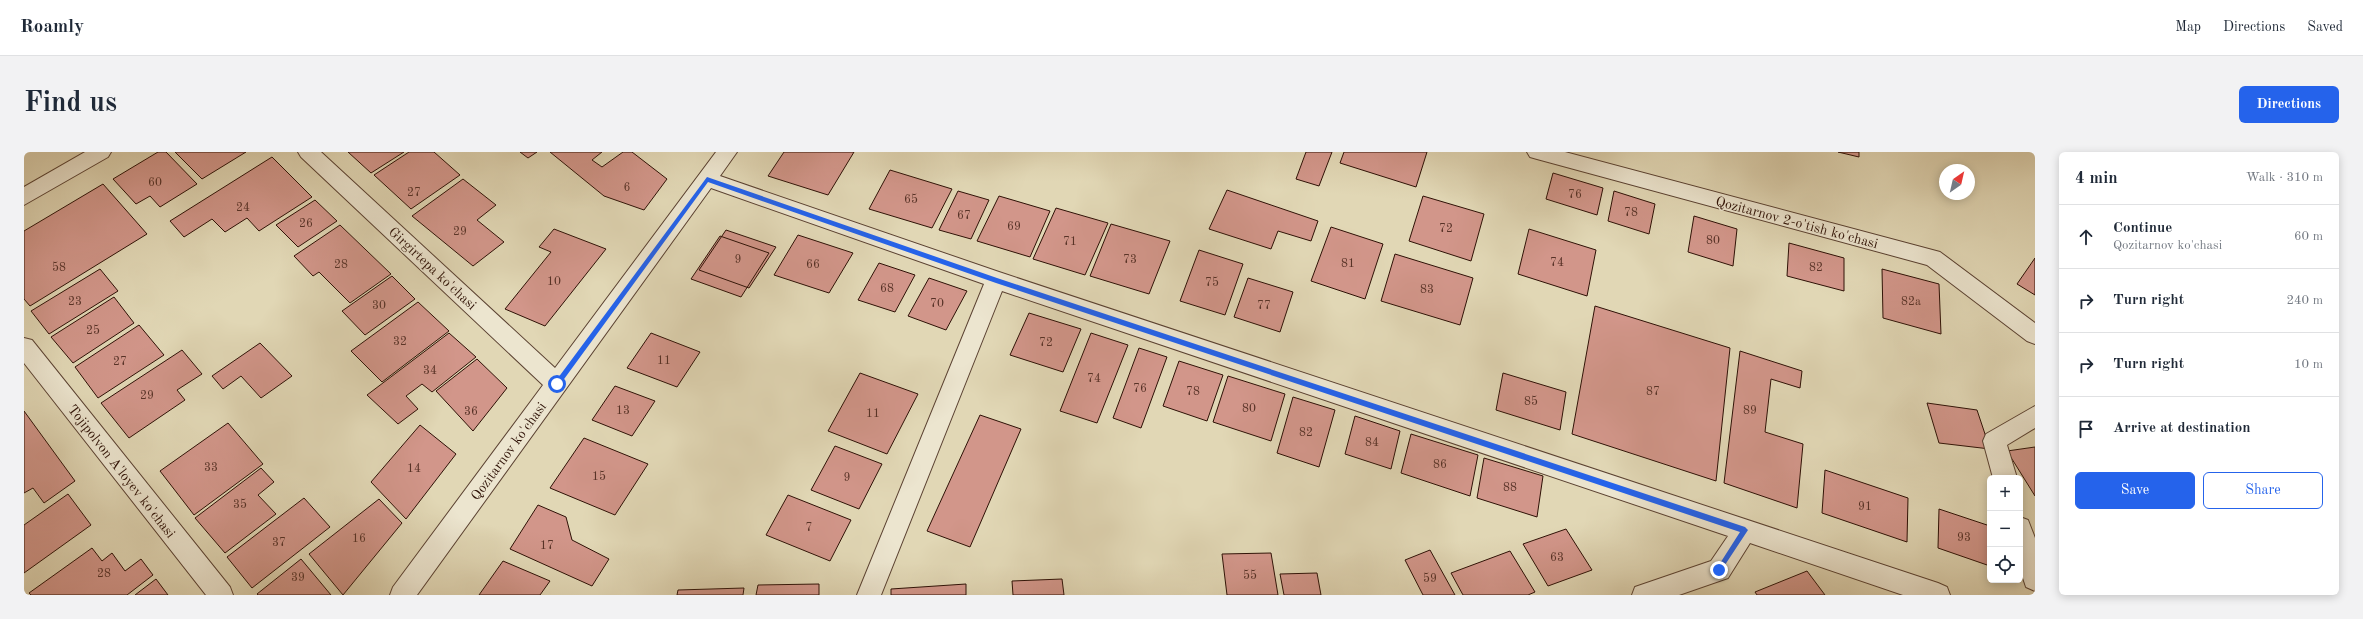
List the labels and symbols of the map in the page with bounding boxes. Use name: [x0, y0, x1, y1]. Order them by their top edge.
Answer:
north arrow: [1939, 164, 1975, 200]
house number: 60: [148, 177, 162, 189]
house number: 6: [624, 182, 631, 194]
house number: 27: [407, 187, 421, 199]
house number: 76: [1568, 189, 1582, 201]
house number: 65: [904, 193, 918, 206]
street label: Qozitarnov 2-o'tish ko'chasi: [1714, 195, 1880, 251]
house number: 24: [236, 202, 250, 214]
house number: 78: [1624, 207, 1638, 219]
house number: 67: [957, 210, 971, 222]
house number: 26: [299, 218, 313, 230]
house number: 69: [1007, 221, 1021, 233]
house number: 72: [1439, 223, 1453, 235]
street label: Girgirtepa ko'chasi: [386, 225, 479, 313]
house number: 29: [453, 226, 467, 238]
house number: 80: [1706, 235, 1720, 247]
house number: 71: [1063, 236, 1077, 248]
house number: 9: [735, 254, 741, 266]
house number: 73: [1123, 254, 1137, 266]
house number: 74: [1550, 257, 1564, 269]
house number: 81: [1341, 258, 1355, 270]
house number: 28: [334, 259, 348, 271]
house number: 66: [806, 259, 820, 271]
house number: 58: [52, 261, 66, 274]
house number: 82: [1809, 262, 1823, 274]
house number: 10: [547, 276, 561, 288]
house number: 75: [1205, 276, 1219, 289]
house number: 68: [880, 283, 894, 295]
house number: 83: [1420, 284, 1434, 296]
house number: 23: [68, 296, 82, 308]
house number: 82a: [1901, 296, 1921, 308]
house number: 70: [930, 298, 944, 310]
house number: 30: [372, 300, 386, 312]
house number: 77: [1257, 300, 1271, 312]
house number: 25: [86, 324, 100, 337]
house number: 32: [393, 336, 407, 348]
house number: 72: [1039, 337, 1053, 349]
house number: 11: [657, 355, 671, 367]
house number: 27: [113, 356, 127, 368]
house number: 34: [423, 365, 437, 377]
house number: 74: [1087, 373, 1101, 385]
route start: [548, 375, 566, 393]
house number: 76: [1133, 383, 1147, 395]
house number: 78: [1186, 386, 1200, 398]
house number: 87: [1646, 386, 1660, 398]
house number: 29: [140, 390, 154, 402]
house number: 85: [1524, 395, 1538, 408]
street label: Qozitarnov ko'chasi: [469, 400, 549, 503]
street label: Tojipolvon A'loyev ko'chasi: [65, 402, 178, 541]
house number: 80: [1242, 403, 1256, 415]
house number: 13: [616, 405, 630, 417]
house number: 89: [1743, 405, 1757, 417]
house number: 36: [464, 406, 478, 418]
house number: 11: [866, 408, 880, 420]
house number: 82: [1299, 427, 1313, 439]
house number: 84: [1365, 437, 1379, 449]
house number: 86: [1433, 459, 1447, 471]
house number: 33: [204, 462, 218, 474]
house number: 14: [407, 463, 421, 475]
house number: 15: [592, 470, 606, 483]
house number: 9: [844, 472, 850, 484]
house number: 88: [1503, 482, 1517, 494]
house number: 35: [233, 498, 247, 511]
house number: 91: [1858, 501, 1872, 513]
house number: 7: [806, 522, 812, 534]
house number: 93: [1957, 532, 1971, 544]
house number: 16: [352, 533, 366, 545]
house number: 37: [272, 537, 286, 549]
house number: 17: [540, 540, 554, 552]
house number: 63: [1550, 552, 1564, 564]
route end: [1710, 561, 1728, 579]
house number: 28: [97, 568, 111, 580]
house number: 55: [1243, 569, 1257, 582]
house number: 39: [291, 572, 305, 584]
house number: 59: [1423, 572, 1437, 585]

